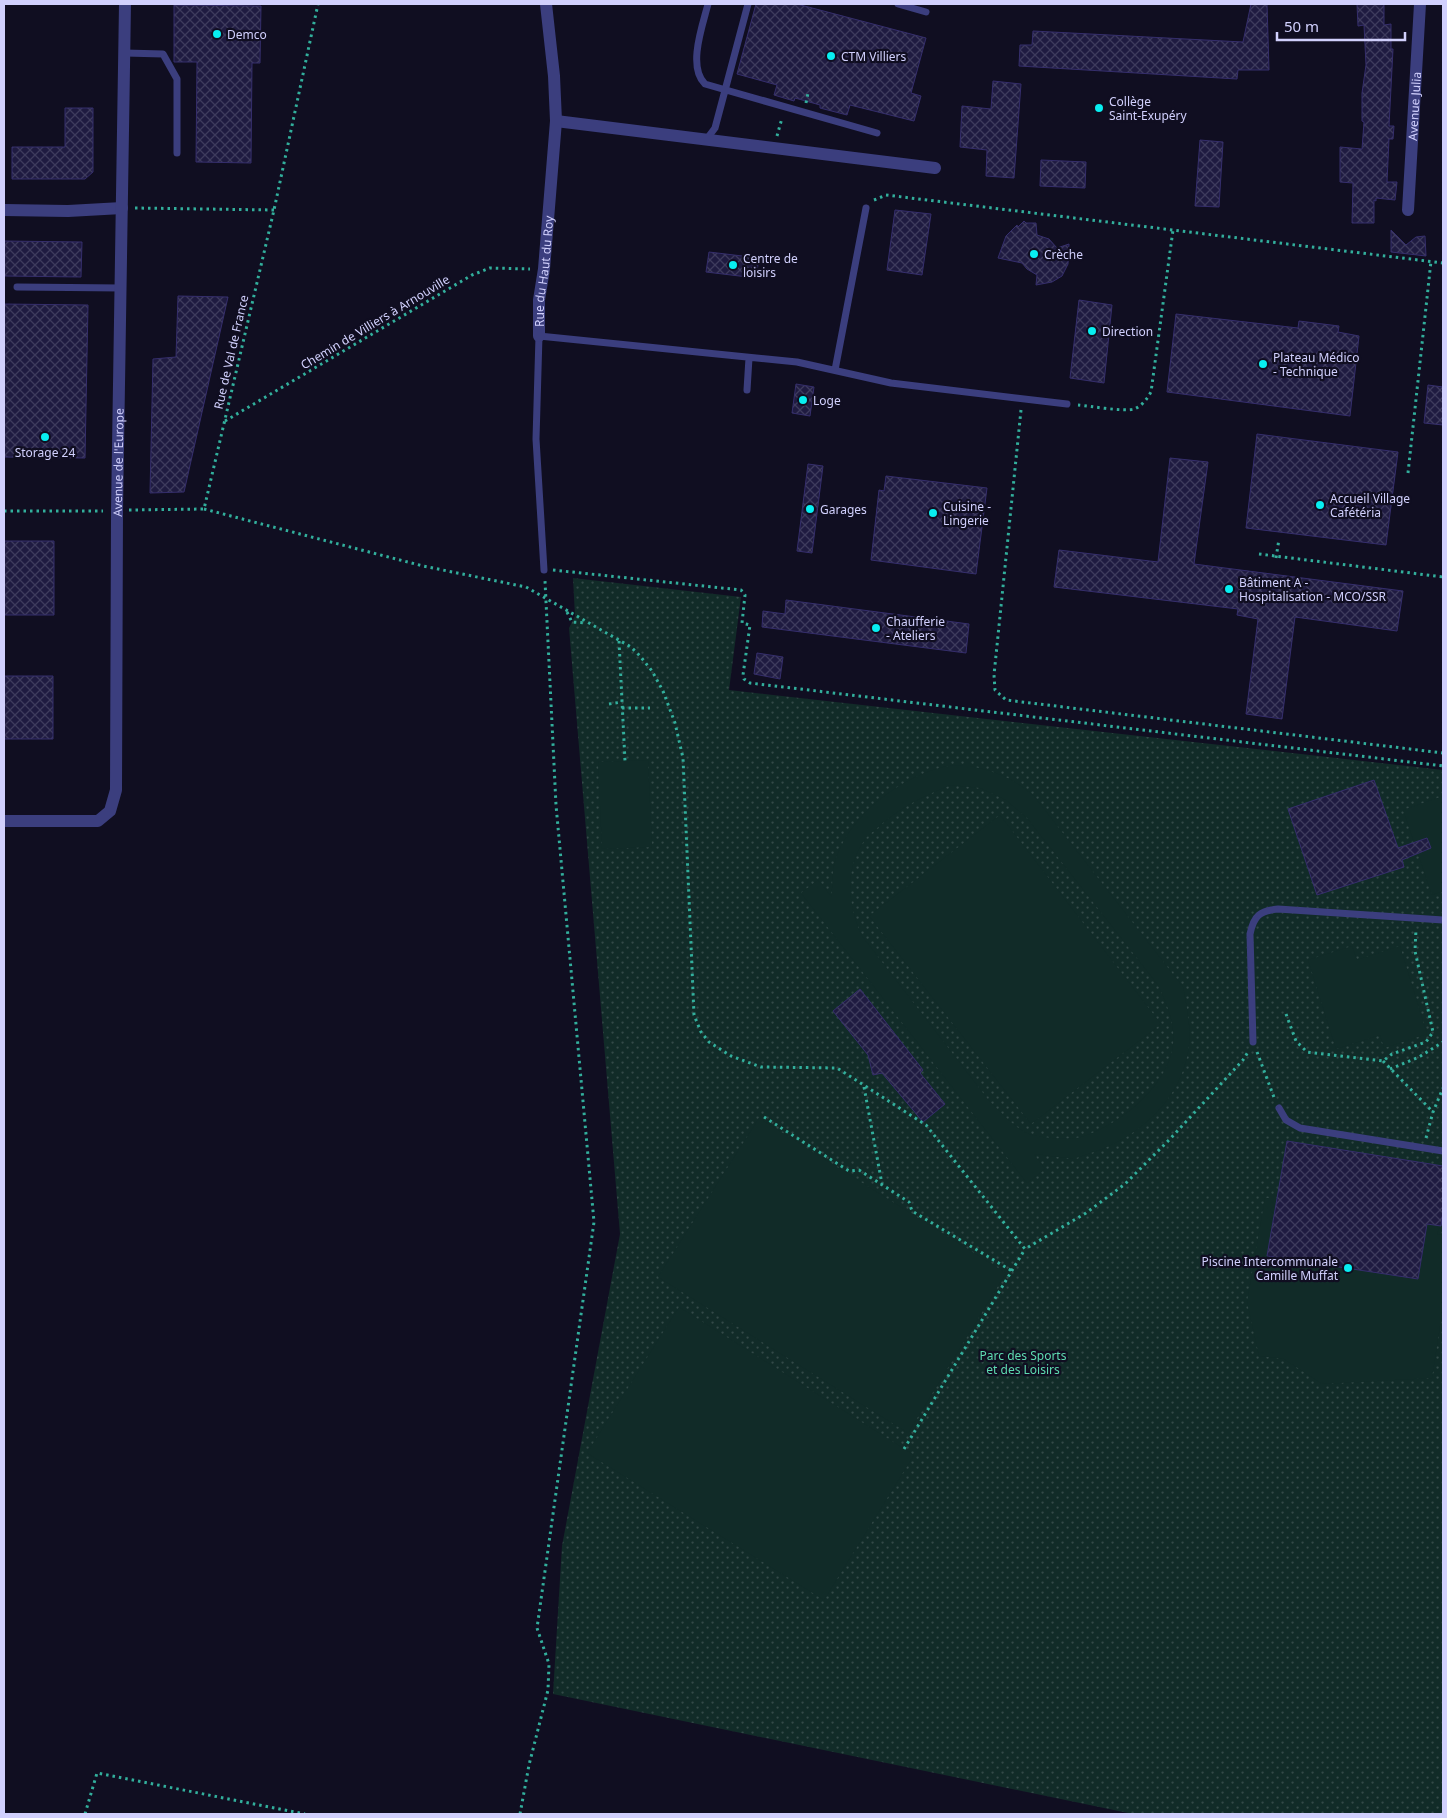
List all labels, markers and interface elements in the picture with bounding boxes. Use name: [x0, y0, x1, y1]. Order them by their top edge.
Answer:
scale bar: [1277, 10, 1404, 42]
text: 50 m: [1284, 16, 1319, 36]
place label: Demco: [227, 26, 267, 43]
marker: Demco: [211, 28, 223, 40]
place label: CTM Villiers: [841, 48, 907, 65]
marker: CTM Villiers: [825, 50, 837, 62]
street label: Avenue Julia: [1404, 71, 1425, 141]
place label: Collège Saint-Exupéry: [1109, 93, 1188, 124]
marker: Collège Saint-Exupéry: [1093, 102, 1105, 114]
street label: Rue du Haut du Roy: [530, 214, 557, 327]
place label: Crèche: [1044, 246, 1083, 263]
marker: Crèche: [1028, 248, 1040, 260]
place label: Centre de loisirs: [743, 250, 798, 281]
marker: Centre de loisirs: [727, 259, 739, 271]
street label: Chemin de Villiers à Arnouville: [297, 271, 453, 373]
street label: Rue de Val de France: [210, 293, 252, 411]
place label: Direction: [1102, 323, 1153, 340]
marker: Direction: [1086, 325, 1098, 337]
place label: Plateau Médico - Technique: [1273, 349, 1360, 380]
marker: Plateau Médico - Technique: [1257, 358, 1269, 370]
place label: Loge: [813, 392, 841, 409]
marker: Loge: [797, 394, 809, 406]
street label: Avenue de l'Europe: [108, 408, 127, 517]
marker: Storage 24: [39, 431, 51, 443]
place label: Storage 24: [15, 444, 75, 461]
place label: Accueil Village Cafétéria: [1330, 490, 1410, 521]
place label: Cuisine - Lingerie: [943, 498, 991, 529]
marker: Accueil Village Cafétéria: [1314, 499, 1326, 511]
place label: Garages: [820, 501, 867, 518]
marker: Garages: [804, 503, 816, 515]
marker: Cuisine - Lingerie: [927, 507, 939, 519]
place label: Bâtiment A - Hospitalisation - MCO/SSR: [1239, 574, 1387, 605]
marker: Bâtiment A - Hospitalisation - MCO/SSR: [1223, 583, 1235, 595]
place label: Chaufferie - Ateliers: [886, 613, 945, 644]
marker: Chaufferie - Ateliers: [870, 622, 882, 634]
place label: Piscine Intercommunale Camille Muffat: [1202, 1253, 1339, 1284]
marker: Piscine Intercommunale Camille Muffat: [1342, 1262, 1354, 1274]
park label: Parc des Sports et des Loisirs: [980, 1347, 1067, 1378]

